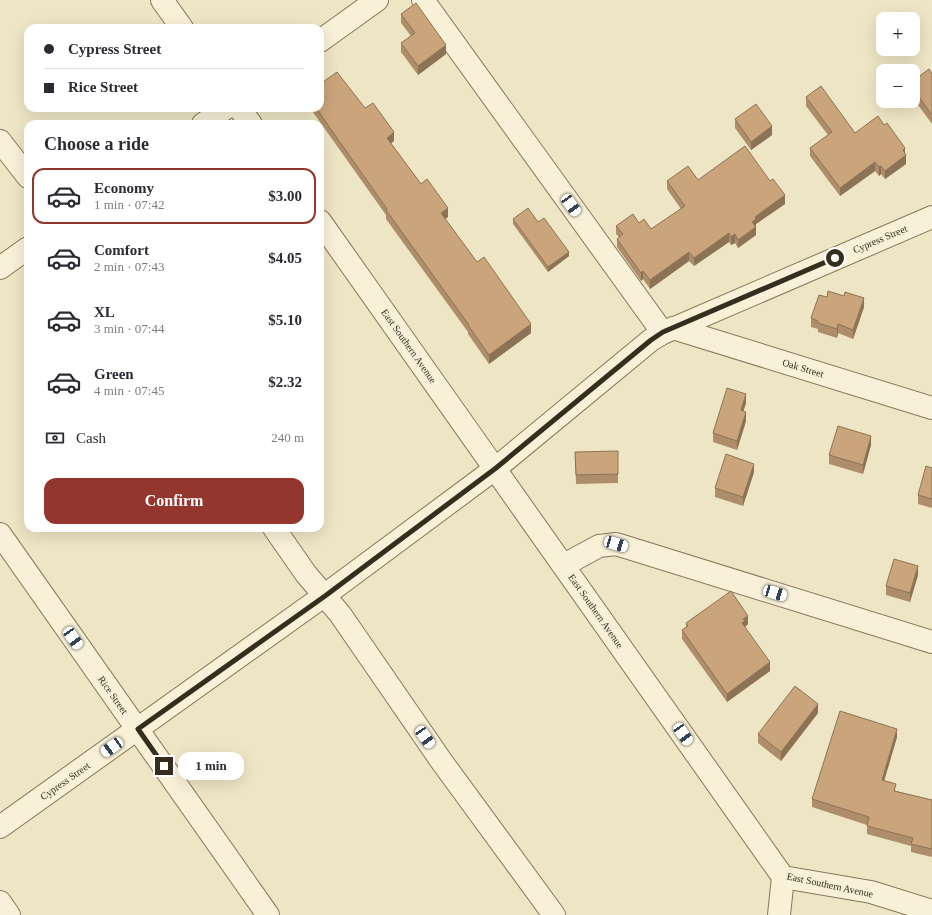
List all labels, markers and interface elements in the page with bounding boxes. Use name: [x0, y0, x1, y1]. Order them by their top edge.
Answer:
map controls: [876, 12, 920, 108]
button: +: [876, 12, 920, 56]
text: Cypress Street: [68, 41, 161, 57]
button: −: [876, 64, 920, 108]
text: Rice Street: [68, 79, 138, 95]
text: Choose a ride: [44, 134, 149, 154]
icon: car: [46, 178, 82, 214]
text: Economy: [94, 180, 154, 196]
text: $3.00: [268, 188, 302, 204]
car: [559, 192, 583, 218]
text: 1 min · 07:42: [94, 197, 164, 212]
street label: Cypress Street: [851, 223, 909, 255]
icon: car: [46, 240, 82, 276]
text: Comfort: [94, 242, 149, 258]
route start: [826, 249, 844, 267]
text: $4.05: [268, 250, 302, 266]
text: 2 min · 07:43: [94, 259, 164, 274]
icon: car: [46, 302, 82, 338]
text: XL: [94, 304, 115, 320]
street label: East Southern Avenue: [379, 307, 439, 386]
text: $5.10: [268, 312, 302, 328]
text: 3 min · 07:44: [94, 321, 164, 336]
street label: Oak Street: [781, 357, 825, 380]
icon: car: [46, 364, 82, 400]
text: Green: [94, 366, 134, 382]
text: $2.32: [268, 374, 302, 390]
text: 4 min · 07:45: [94, 383, 164, 398]
icon: cash: [44, 427, 66, 449]
text: Cash: [76, 430, 106, 446]
text: 240 m: [271, 430, 304, 445]
button: Confirm: [44, 478, 304, 524]
car: [603, 535, 629, 553]
street label: East Southern Avenue: [566, 572, 626, 651]
car: [762, 584, 788, 602]
car: [61, 625, 85, 651]
street label: Rice Street: [96, 674, 130, 716]
car: [671, 721, 695, 747]
car: [413, 724, 437, 750]
car: [99, 735, 125, 759]
callout: 1 min: [178, 752, 244, 780]
route end: [155, 757, 173, 775]
text: 1 min: [195, 758, 227, 773]
street label: Cypress Street: [38, 760, 92, 802]
street label: East Southern Avenue: [786, 870, 875, 900]

